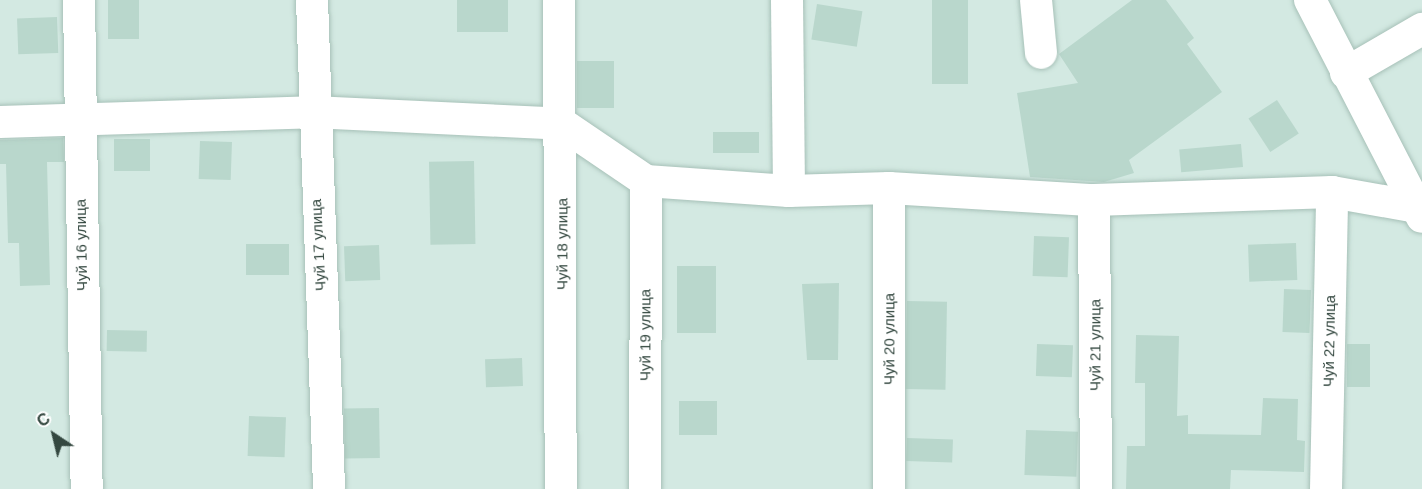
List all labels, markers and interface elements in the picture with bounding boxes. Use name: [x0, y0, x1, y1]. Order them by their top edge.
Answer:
street label: Чуй 18 улица: [553, 198, 571, 290]
street label: Чуй 16 улица: [71, 199, 91, 291]
street label: Чуй 17 улица: [307, 199, 329, 291]
street label: Чуй 19 улица: [636, 289, 654, 381]
street label: Чуй 20 улица: [880, 293, 898, 385]
street label: Чуй 22 улица: [1319, 295, 1339, 387]
street label: Чуй 21 улица: [1086, 299, 1104, 391]
north arrow: [24, 405, 84, 465]
text: С: [34, 410, 53, 430]

